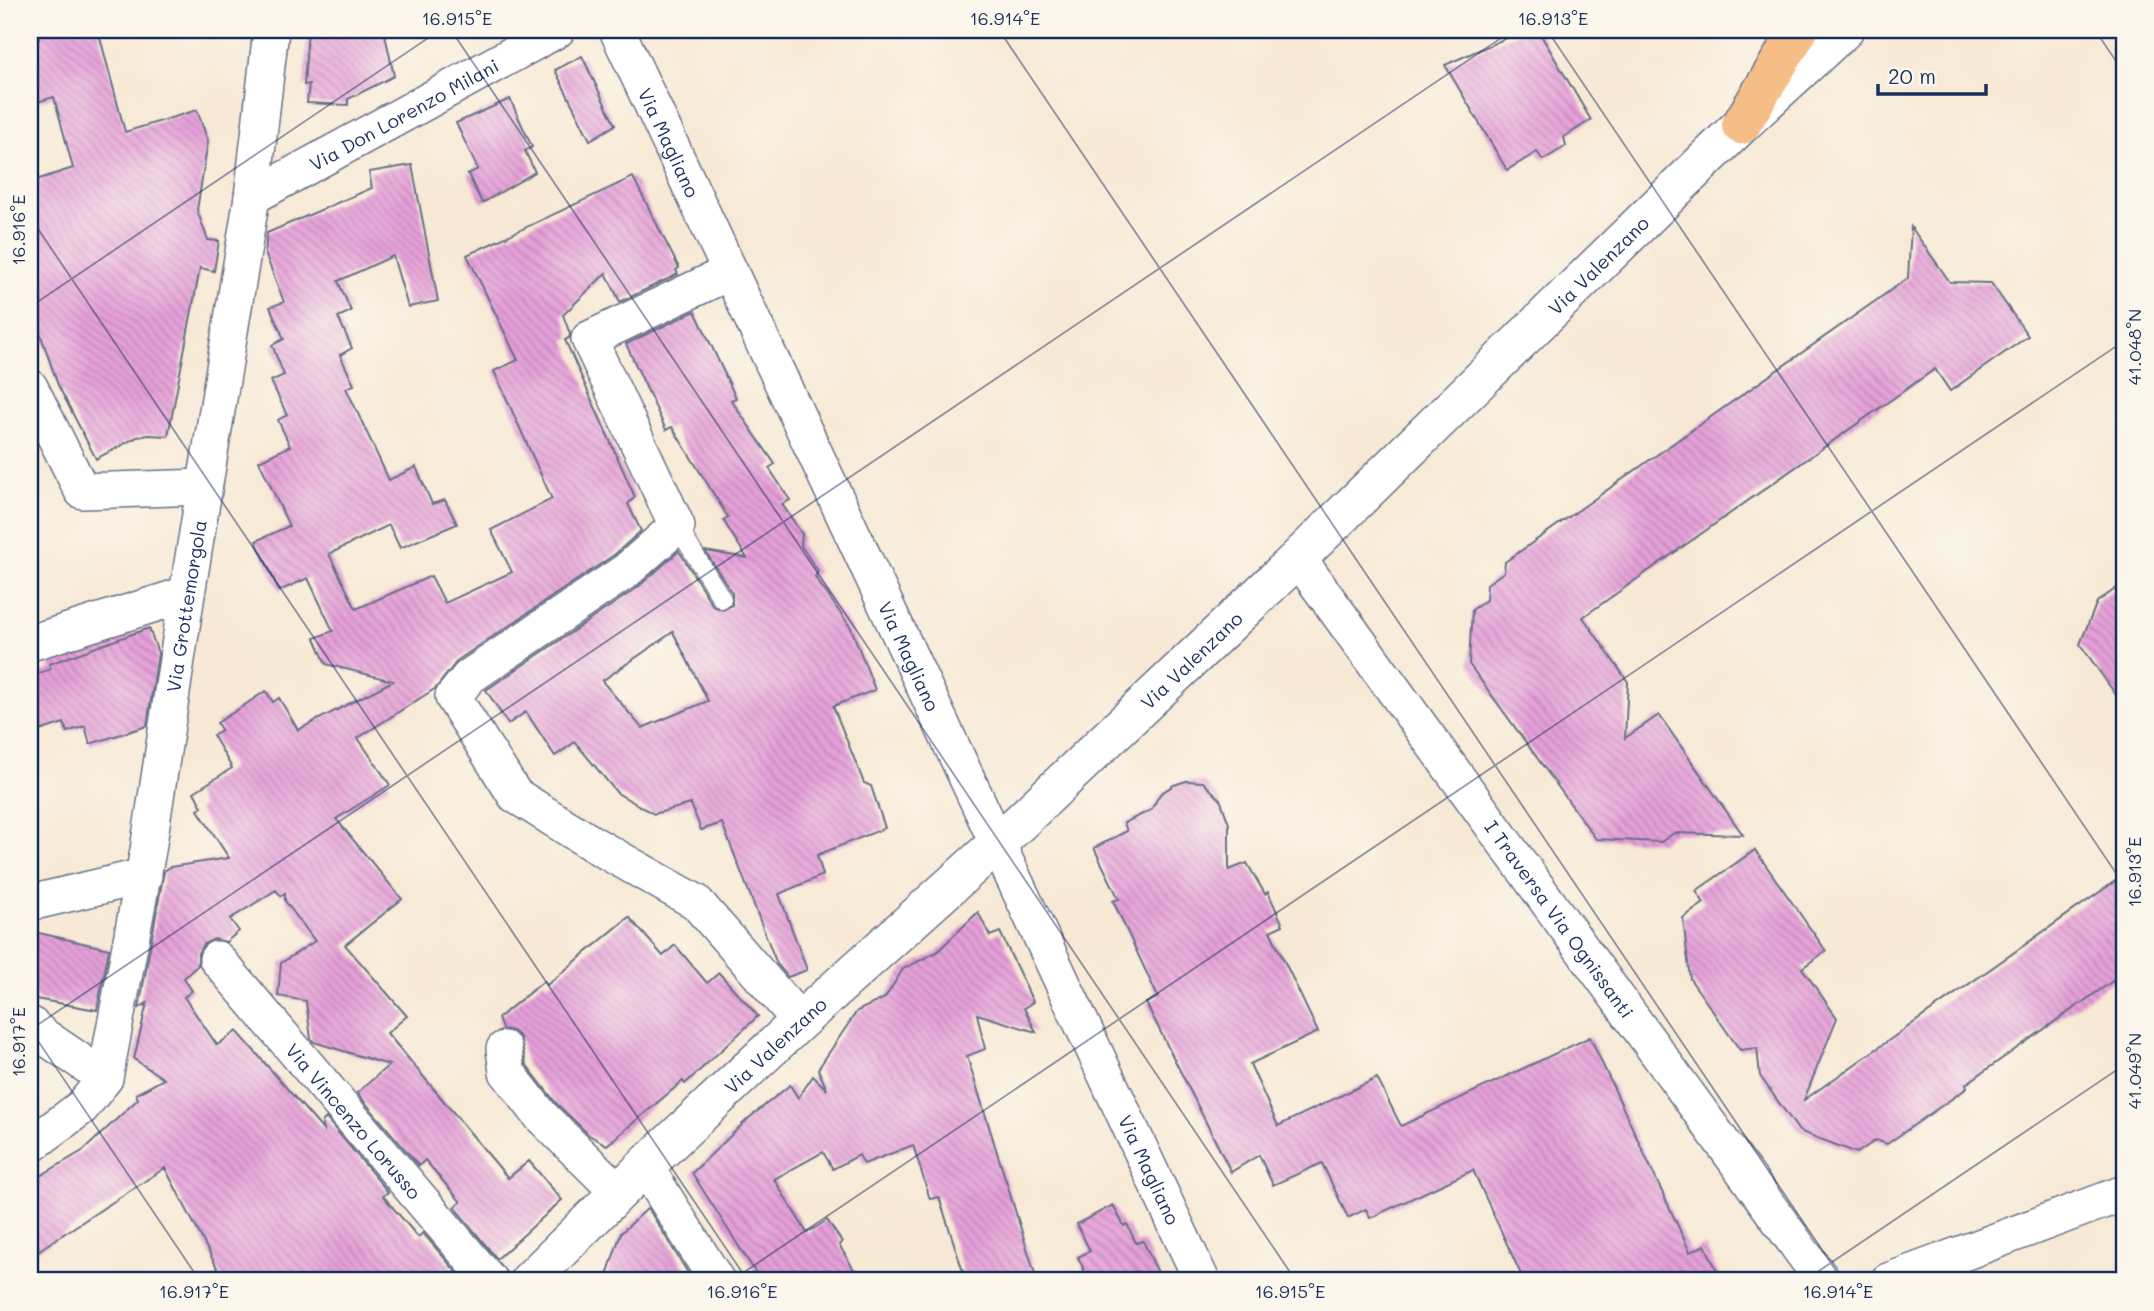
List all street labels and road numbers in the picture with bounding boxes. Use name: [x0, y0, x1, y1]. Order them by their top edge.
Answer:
street label: Via Don Lorenzo Milani: [305, 52, 503, 176]
street label: Via Magliano: [633, 83, 706, 201]
street label: Via Valenzano: [1542, 210, 1654, 320]
street label: Via Grottemorgola: [160, 518, 211, 694]
street label: Via Magliano: [873, 597, 946, 715]
street label: Via Valenzano: [1135, 605, 1247, 714]
street label: I Traversa Via Ognissanti: [1480, 815, 1640, 1023]
street label: Via Valenzano: [718, 991, 831, 1099]
street label: Via Vincenzo Lorusso: [281, 1037, 427, 1204]
street label: Via Magliano: [1114, 1111, 1186, 1228]

